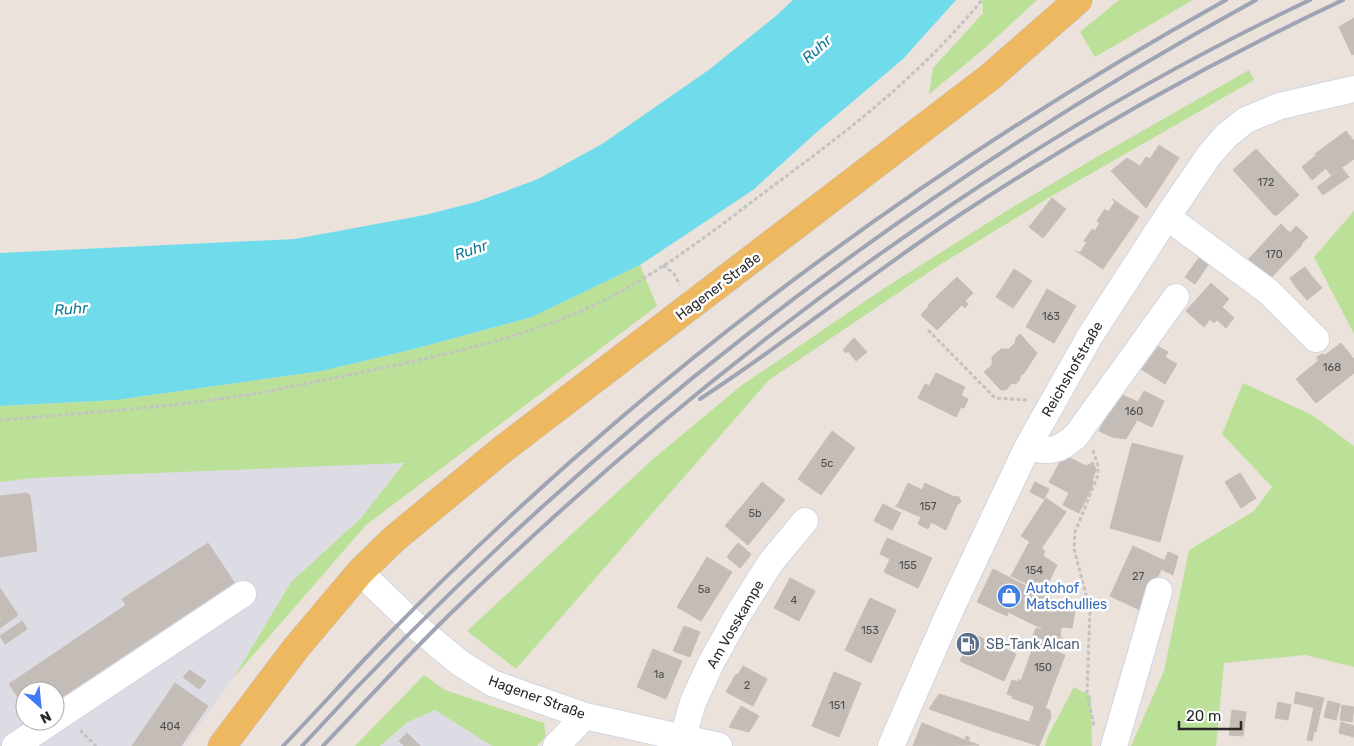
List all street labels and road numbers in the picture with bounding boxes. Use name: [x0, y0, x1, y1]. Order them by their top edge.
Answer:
street label: Hagener Straße: [672, 249, 764, 324]
street label: Reichshofstraße: [1038, 318, 1107, 420]
street label: Am Vosskampe: [703, 577, 768, 671]
street label: Hagener Straße: [486, 672, 588, 723]

